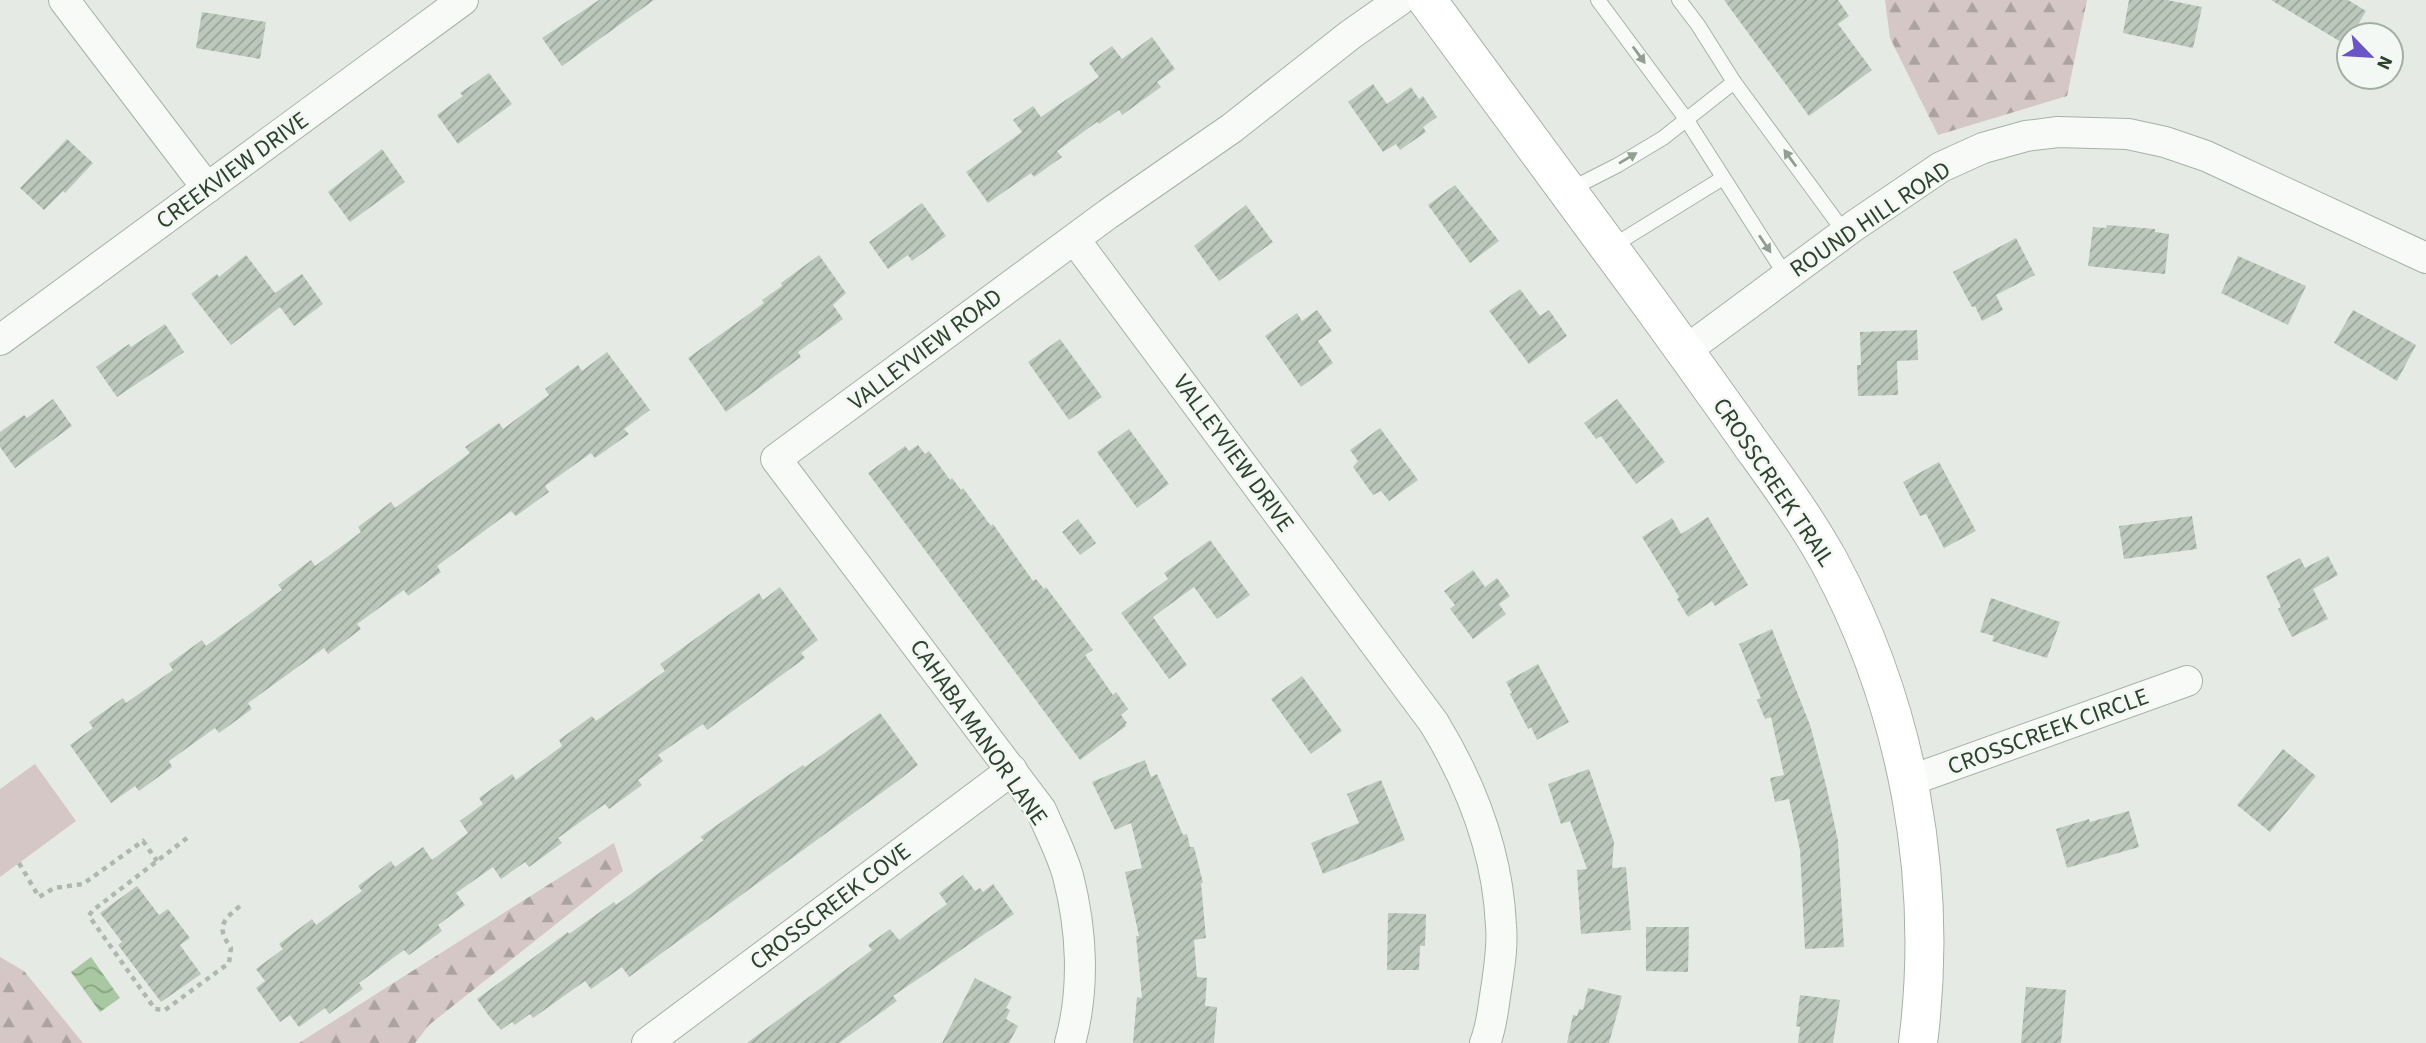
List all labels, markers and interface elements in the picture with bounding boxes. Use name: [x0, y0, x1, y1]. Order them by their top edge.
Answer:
north arrow: [2335, 21, 2405, 91]
one-way arrow: [1632, 46, 1646, 64]
text: N: [2369, 51, 2399, 74]
street label: CREEKVIEW DRIVE: [149, 103, 316, 238]
one-way arrow: [1783, 149, 1797, 167]
one-way arrow: [1619, 152, 1638, 165]
street label: ROUND HILL ROAD: [1783, 153, 1958, 286]
one-way arrow: [1758, 235, 1772, 253]
street label: VALLEYVIEW ROAD: [841, 280, 1010, 419]
street label: VALLEYVIEW DRIVE: [1164, 367, 1303, 539]
street label: CROSSCREEK TRAIL: [1704, 391, 1843, 574]
street label: CAHABA MANOR LANE: [901, 632, 1056, 833]
street label: CROSSCREEK CIRCLE: [1943, 679, 2154, 784]
street label: CROSSCREEK COVE: [742, 834, 918, 979]

